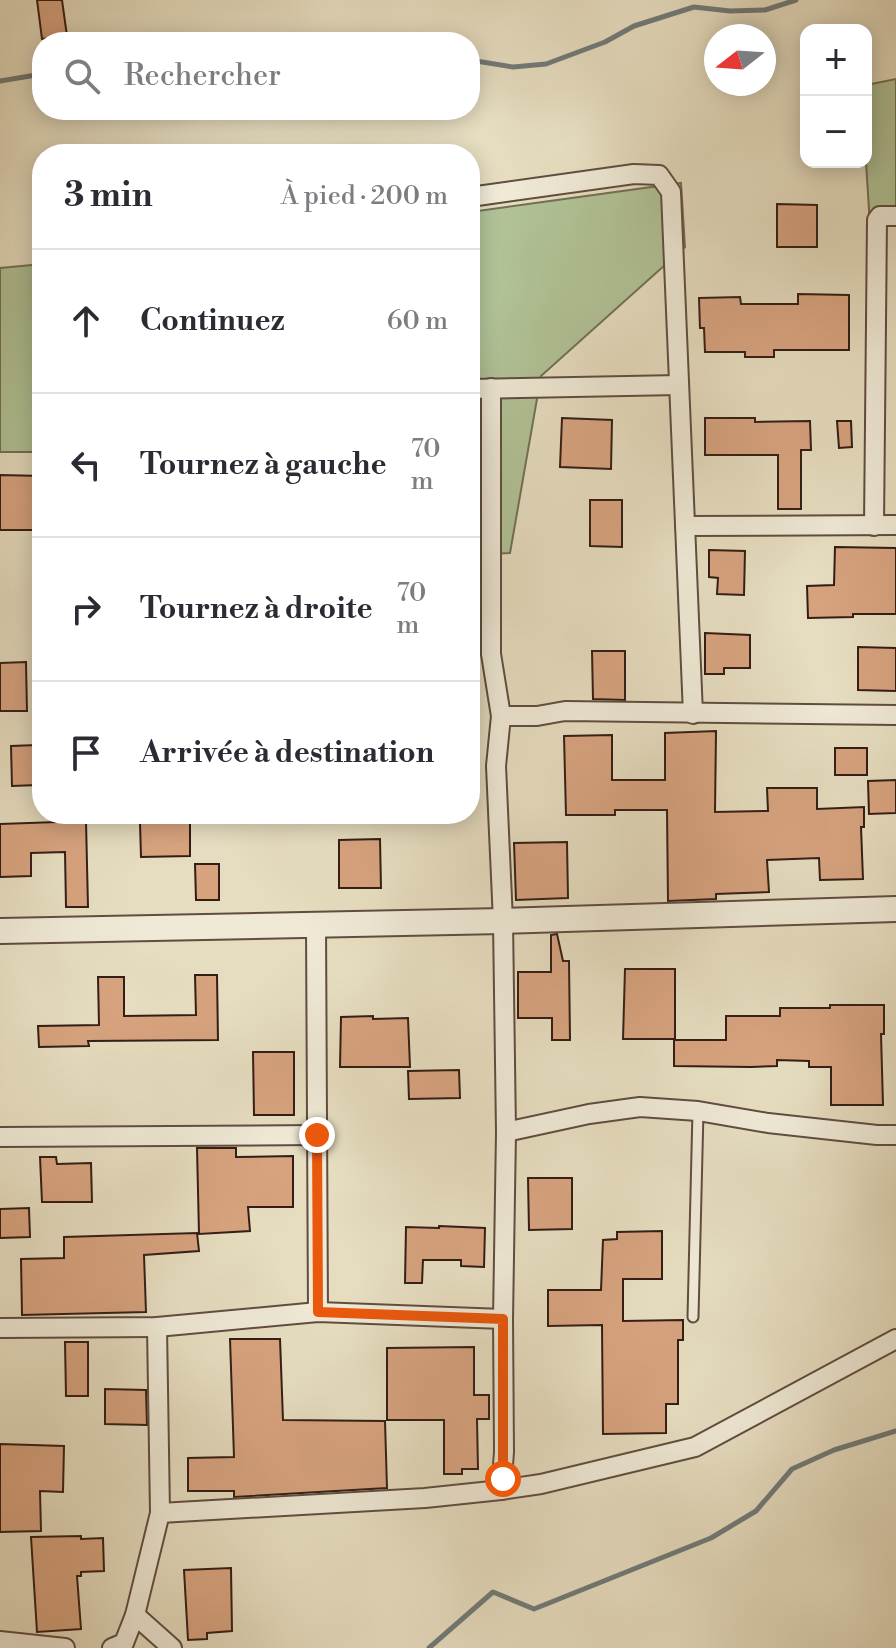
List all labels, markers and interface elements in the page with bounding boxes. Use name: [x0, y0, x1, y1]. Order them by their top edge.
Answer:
north arrow: [704, 24, 776, 96]
map controls: [800, 24, 872, 168]
button: +: [800, 24, 872, 96]
search box: [32, 32, 480, 120]
icon: search: [60, 54, 104, 98]
text: Rechercher: [124, 57, 281, 95]
button: −: [800, 96, 872, 168]
text: 3 min: [64, 175, 153, 217]
text: À pied · 200 m: [281, 180, 448, 212]
icon: ahead: [64, 299, 108, 343]
text: Continuez: [140, 302, 285, 340]
text: 60 m: [387, 305, 448, 337]
text: 70 m: [411, 433, 440, 497]
icon: left: [64, 443, 108, 487]
text: Tournez à gauche: [140, 446, 387, 484]
text: 70 m: [397, 577, 426, 641]
icon: right: [64, 587, 108, 631]
text: Tournez à droite: [140, 590, 373, 628]
icon: arrive: [64, 731, 108, 775]
text: Arrivée à destination: [140, 734, 434, 772]
route end: [299, 1117, 335, 1153]
route start: [485, 1461, 521, 1497]

